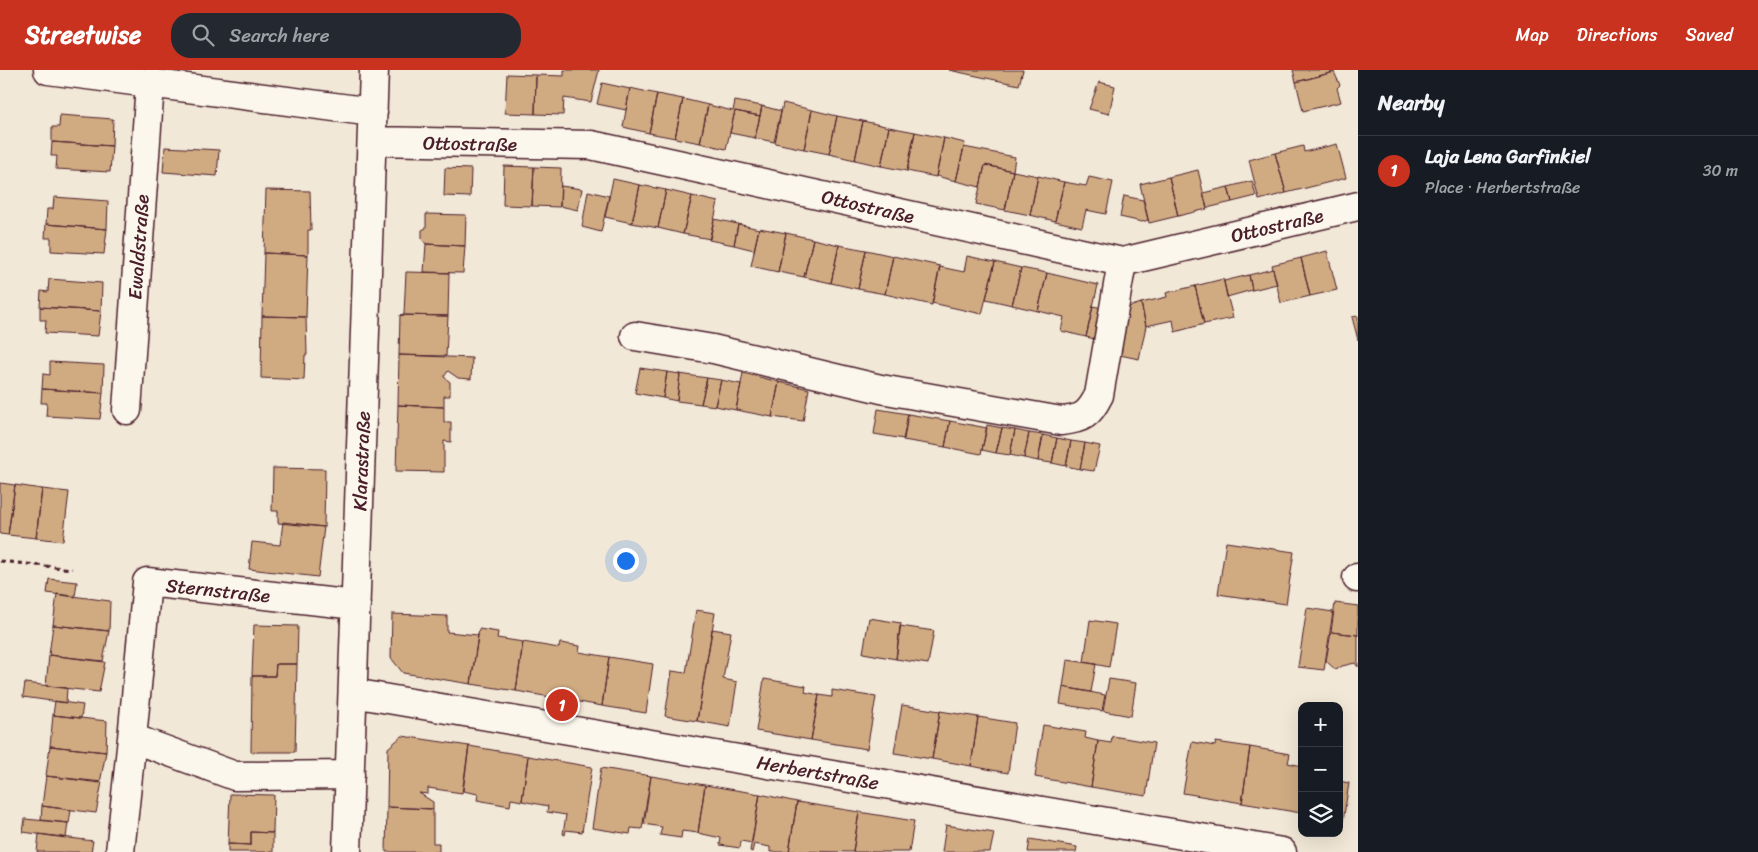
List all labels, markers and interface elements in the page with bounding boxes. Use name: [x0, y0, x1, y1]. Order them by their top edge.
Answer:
search box: [171, 13, 521, 58]
text: Streetwise: [25, 14, 141, 56]
text: Search here: [229, 19, 329, 52]
text: Map: [1516, 19, 1549, 51]
text: Directions: [1577, 19, 1658, 51]
text: Saved: [1686, 19, 1733, 51]
icon: search: [189, 21, 217, 49]
text: Nearby: [1378, 84, 1444, 122]
street label: Ottostraße: [423, 126, 517, 161]
text: Laja Lena Garfinkiel: [1425, 140, 1591, 173]
text: 1: [1391, 156, 1397, 185]
text: 30 m: [1703, 156, 1738, 185]
text: Place · Herbertstraße: [1425, 173, 1580, 202]
street label: Ottostraße: [818, 180, 918, 233]
street label: Ewaldstraße: [118, 193, 159, 301]
street label: Ottostraße: [1227, 199, 1327, 252]
street label: Klarastraße: [343, 410, 380, 512]
your location: [613, 548, 639, 574]
street label: Sternstraße: [164, 569, 272, 612]
pin: 1: [546, 686, 578, 724]
map controls: [1298, 702, 1343, 837]
button: +: [1298, 702, 1343, 747]
street label: Herbertstraße: [754, 746, 882, 800]
button: −: [1298, 747, 1343, 792]
button: layers: [1298, 792, 1343, 837]

